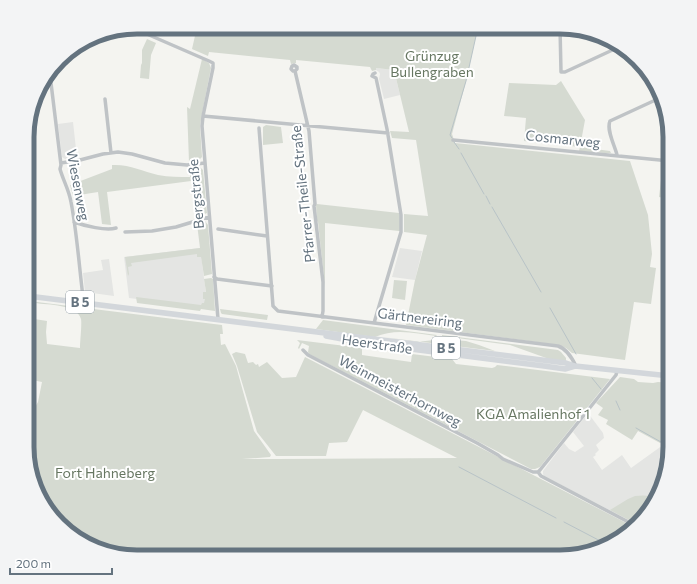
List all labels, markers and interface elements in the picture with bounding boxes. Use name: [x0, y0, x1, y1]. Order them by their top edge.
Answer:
park label: Grünzug Bullengraben: [390, 47, 474, 80]
street label: Pfarrer-Theile-Straße: [287, 125, 318, 263]
street label: Cosmarweg: [525, 126, 602, 151]
street label: Wiesenweg: [63, 148, 94, 223]
street label: Bergstraße: [184, 158, 207, 230]
road number: B 5: [66, 291, 94, 313]
street label: Gärtnereiring: [377, 304, 464, 331]
street label: Heerstraße: [341, 330, 414, 357]
road number: B 5: [432, 337, 460, 359]
street label: Weinmeisterhornweg: [336, 351, 465, 430]
park label: KGA Amalienhof 1: [476, 405, 590, 422]
park label: Fort Hahneberg: [55, 464, 156, 481]
scale bar: [10, 550, 112, 576]
text: 200 m: [16, 556, 51, 570]

